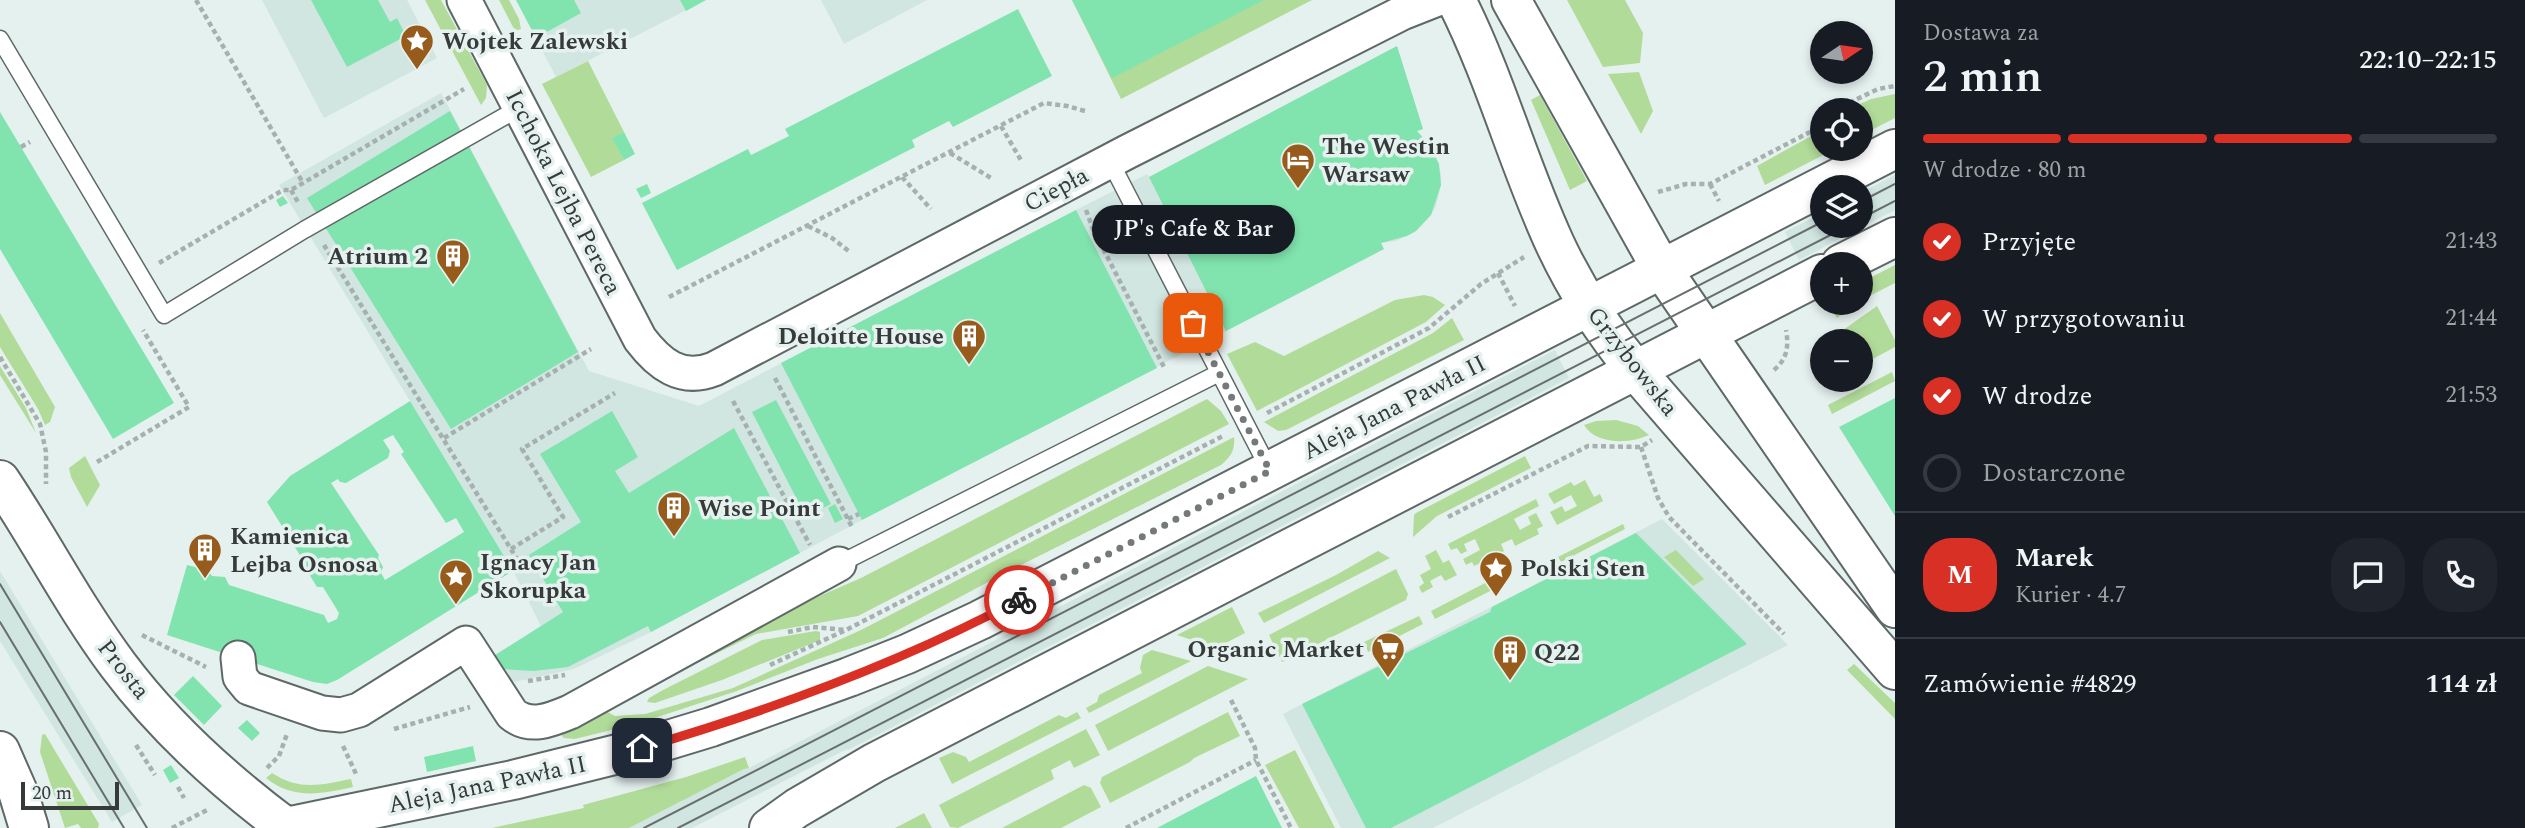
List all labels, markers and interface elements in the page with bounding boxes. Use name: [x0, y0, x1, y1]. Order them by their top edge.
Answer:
text: Dostawa za: [1923, 16, 2039, 51]
north arrow: [1810, 21, 1872, 84]
map controls: [1810, 21, 1873, 392]
place icon: Wojtek Zalewski: [398, 22, 436, 71]
place label: Wojtek Zalewski: [442, 24, 628, 60]
text: 22:10–22:15: [2359, 40, 2497, 80]
text: 2 min: [1923, 42, 2042, 112]
street label: Icchoka Lejba Pereca: [496, 83, 631, 302]
button: locate: [1810, 98, 1873, 161]
place label: The Westin Warsaw: [1322, 129, 1450, 193]
hotel icon: The Westin Warsaw: [1279, 141, 1317, 190]
text: W drodze · 80 m: [1923, 153, 2086, 188]
street label: Ciepła: [1018, 158, 1096, 222]
button: layers: [1810, 175, 1873, 238]
callout: JP's Cafe & Bar: [1092, 204, 1294, 253]
text: JP's Cafe & Bar: [1114, 212, 1273, 247]
text: Przyjęte: [1982, 222, 2076, 262]
icon: check: [1923, 223, 1961, 261]
text: 21:43: [2445, 224, 2497, 259]
building icon: Atrium 2: [434, 237, 472, 286]
place label: Atrium 2: [327, 239, 428, 275]
button: +: [1810, 252, 1873, 315]
pin: [1163, 293, 1223, 353]
street label: Grzybowska: [1578, 299, 1687, 424]
text: W przygotowaniu: [1982, 299, 2185, 339]
icon: check: [1923, 300, 1961, 338]
text: 21:44: [2445, 301, 2497, 336]
icon: bag: [1174, 304, 1212, 342]
building icon: Deloitte House: [950, 317, 988, 366]
place label: Deloitte House: [778, 319, 944, 355]
button: −: [1810, 329, 1873, 392]
street label: Aleja Jana Pawła II: [1296, 346, 1493, 470]
text: W drodze: [1982, 376, 2092, 416]
icon: check: [1923, 377, 1961, 415]
text: 21:53: [2445, 378, 2497, 413]
text: Dostarczone: [1982, 453, 2126, 493]
building icon: Wise Point: [655, 489, 693, 538]
place label: Wise Point: [698, 491, 820, 527]
place label: Kamienica Lejba Osnosa: [230, 519, 379, 583]
building icon: Kamienica Lejba Osnosa: [186, 531, 224, 580]
text: Marek: [2015, 538, 2094, 578]
button: chat: [2331, 538, 2405, 612]
button: phone: [2423, 538, 2497, 612]
place label: Ignacy Jan Skorupka: [480, 545, 597, 609]
place icon: Polski Sten: [1477, 549, 1515, 598]
place label: Polski Sten: [1520, 551, 1646, 587]
text: M: [1947, 555, 1973, 595]
place icon: Ignacy Jan Skorupka: [437, 557, 475, 606]
courier: [984, 565, 1054, 635]
text: Kurier · 4.7: [2015, 578, 2126, 613]
icon: bike: [1000, 581, 1038, 619]
supermarket icon: Organic Market: [1369, 630, 1407, 679]
street label: Prosta: [88, 632, 158, 708]
place label: Organic Market: [1188, 632, 1364, 668]
building icon: Q22: [1491, 633, 1529, 682]
place label: Q22: [1534, 635, 1580, 671]
text: Zamówienie #4829: [1923, 664, 2136, 704]
text: 114 zł: [2425, 664, 2497, 704]
pin: [612, 718, 672, 778]
icon: home: [623, 729, 661, 767]
street label: Aleja Jana Pawła II: [385, 746, 590, 824]
scale bar: [21, 779, 119, 811]
text: 20 m: [32, 779, 72, 808]

